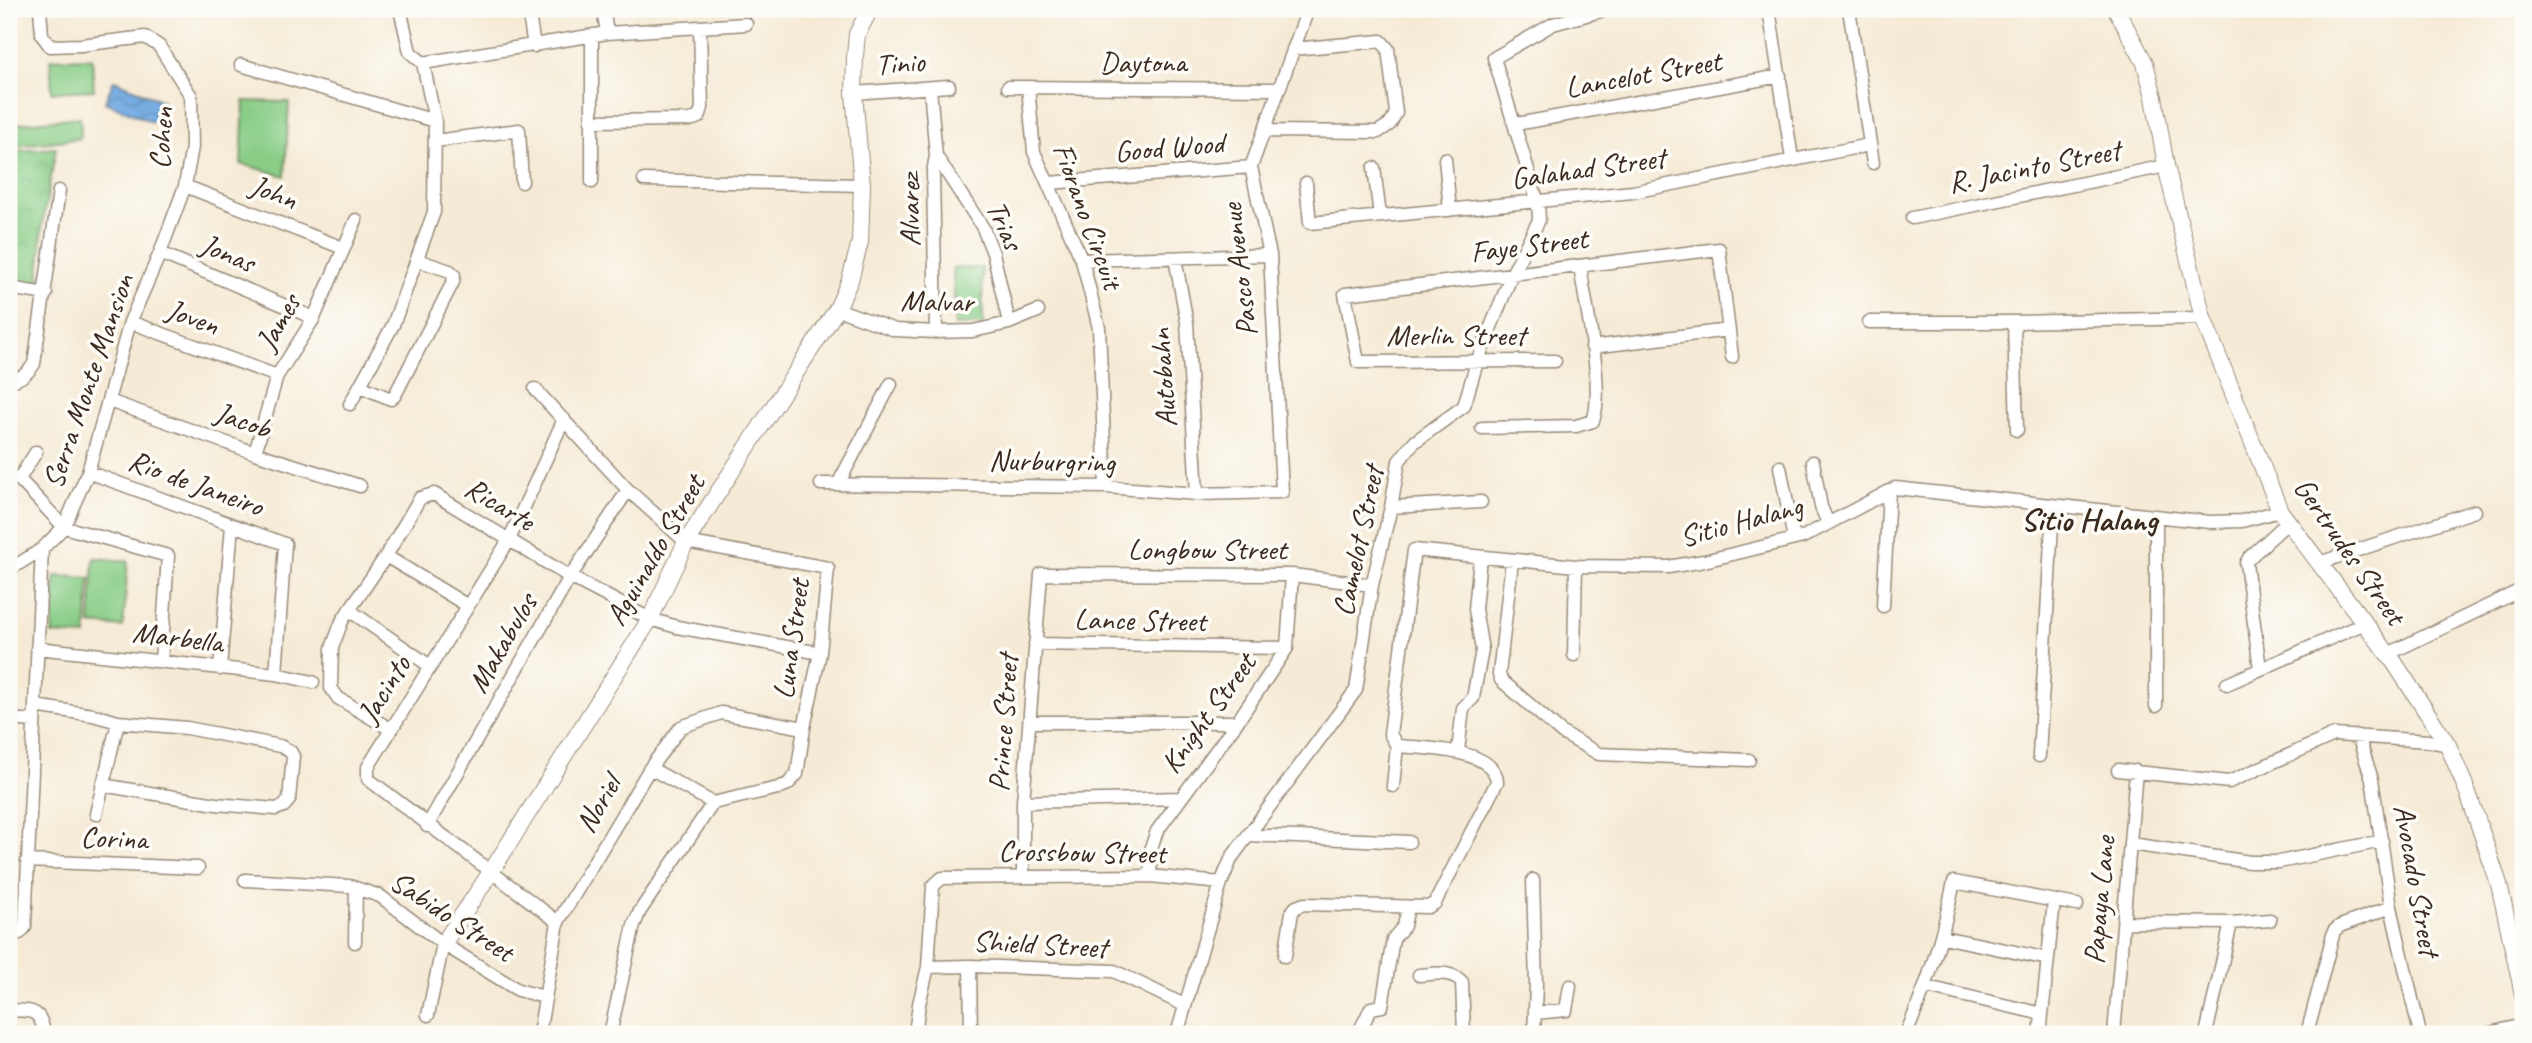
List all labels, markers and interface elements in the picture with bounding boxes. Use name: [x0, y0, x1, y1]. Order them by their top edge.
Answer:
street label: Lancelot Street: [1562, 41, 1727, 106]
street label: Tinio: [874, 42, 927, 84]
street label: Daytona: [1100, 43, 1189, 81]
street label: Cohen: [140, 106, 182, 170]
street label: Good Wood: [1113, 123, 1229, 171]
street label: R. Jacinto Street: [1945, 130, 2127, 201]
street label: Fiorano Circuit: [1044, 138, 1133, 297]
street label: Galahad Street: [1509, 138, 1671, 198]
street label: John: [243, 165, 303, 218]
street label: Alvarez: [890, 170, 928, 247]
street label: Trias: [977, 194, 1034, 258]
street label: Pasco Avenue: [1212, 199, 1266, 338]
street label: Faye Street: [1469, 219, 1593, 271]
street label: Jonas: [193, 224, 263, 282]
street label: Serra Monte Mansion: [34, 267, 143, 493]
street label: Malvar: [900, 281, 976, 321]
street label: James: [246, 285, 311, 359]
street label: Joven: [160, 289, 225, 344]
street label: Merlin Street: [1387, 316, 1530, 354]
street label: Autobahn: [1140, 326, 1185, 429]
street label: Jacob: [208, 392, 278, 448]
street label: Rio de Janeiro: [123, 441, 270, 525]
street label: Nurburgring: [989, 441, 1117, 481]
street label: Camelot Street: [1324, 459, 1393, 619]
street label: Aguinaldo Street: [597, 465, 715, 632]
street label: Ricarte: [458, 468, 544, 541]
street label: Gertrudes Street: [2285, 470, 2416, 634]
street label: Sitio Halang: [1675, 486, 1808, 556]
district label: Sitio Halang: [2021, 499, 2160, 540]
street label: Longbow Street: [1128, 530, 1289, 568]
street label: Luna Street: [764, 574, 819, 701]
street label: Makabulos: [459, 584, 547, 699]
street label: Lance Street: [1074, 600, 1209, 640]
street label: Marbella: [131, 613, 228, 662]
street label: Knight Street: [1152, 643, 1266, 780]
street label: Jacinto: [348, 647, 420, 731]
street label: Prince Street: [979, 649, 1027, 793]
street label: Noriel: [566, 764, 632, 839]
street label: Avocado Street: [2385, 801, 2450, 963]
street label: Corina: [80, 818, 151, 858]
street label: Crossbow Street: [998, 832, 1169, 873]
street label: Papaya Lane: [2074, 832, 2124, 965]
street label: Sabido Street: [383, 862, 524, 972]
street label: Shield Street: [972, 922, 1112, 967]

